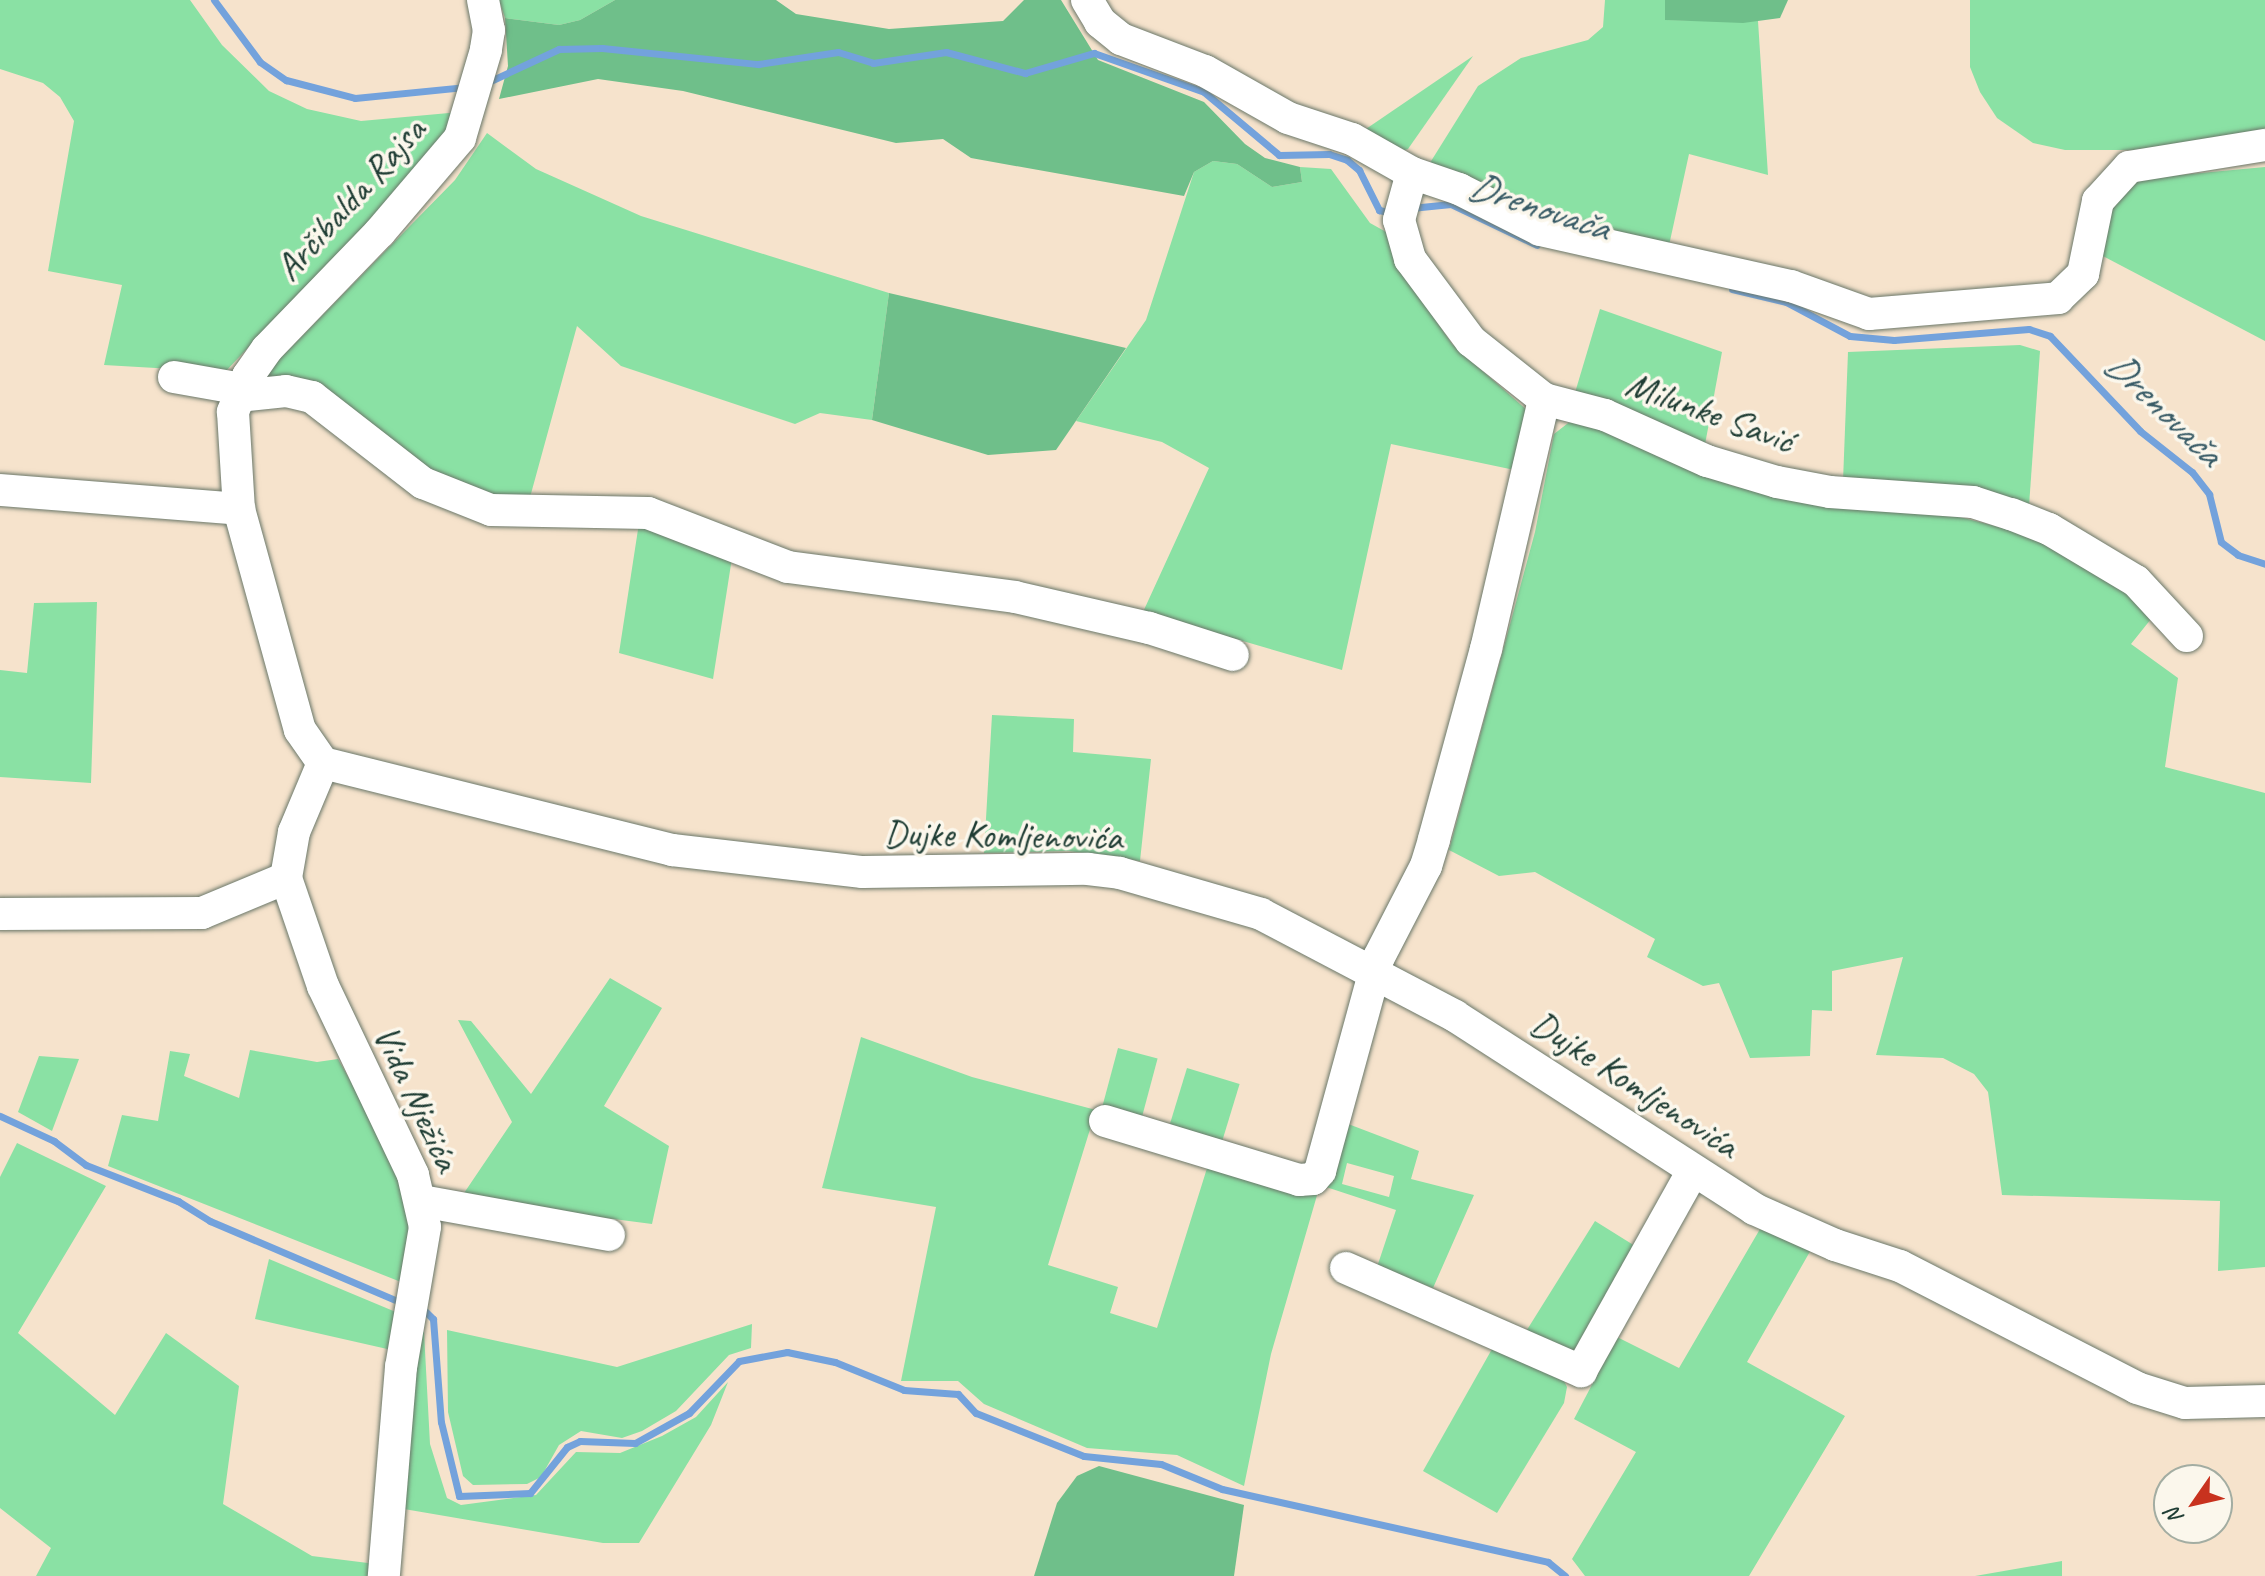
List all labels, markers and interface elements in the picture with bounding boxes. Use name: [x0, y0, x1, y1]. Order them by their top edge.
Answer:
street label: Arčibalda Rajsa: [265, 108, 435, 290]
water label: Drenovača: [1463, 161, 1615, 251]
water label: Drenovača: [2095, 341, 2233, 475]
street label: Milunke Savić: [1620, 361, 1800, 463]
street label: Dujke Komljenovića: [884, 810, 1122, 860]
street label: Dujke Komljenovića: [1523, 1000, 1747, 1168]
street label: Vida Nježića: [363, 1017, 471, 1179]
north arrow: [2153, 1464, 2233, 1544]
text: N: [2159, 1503, 2190, 1530]

